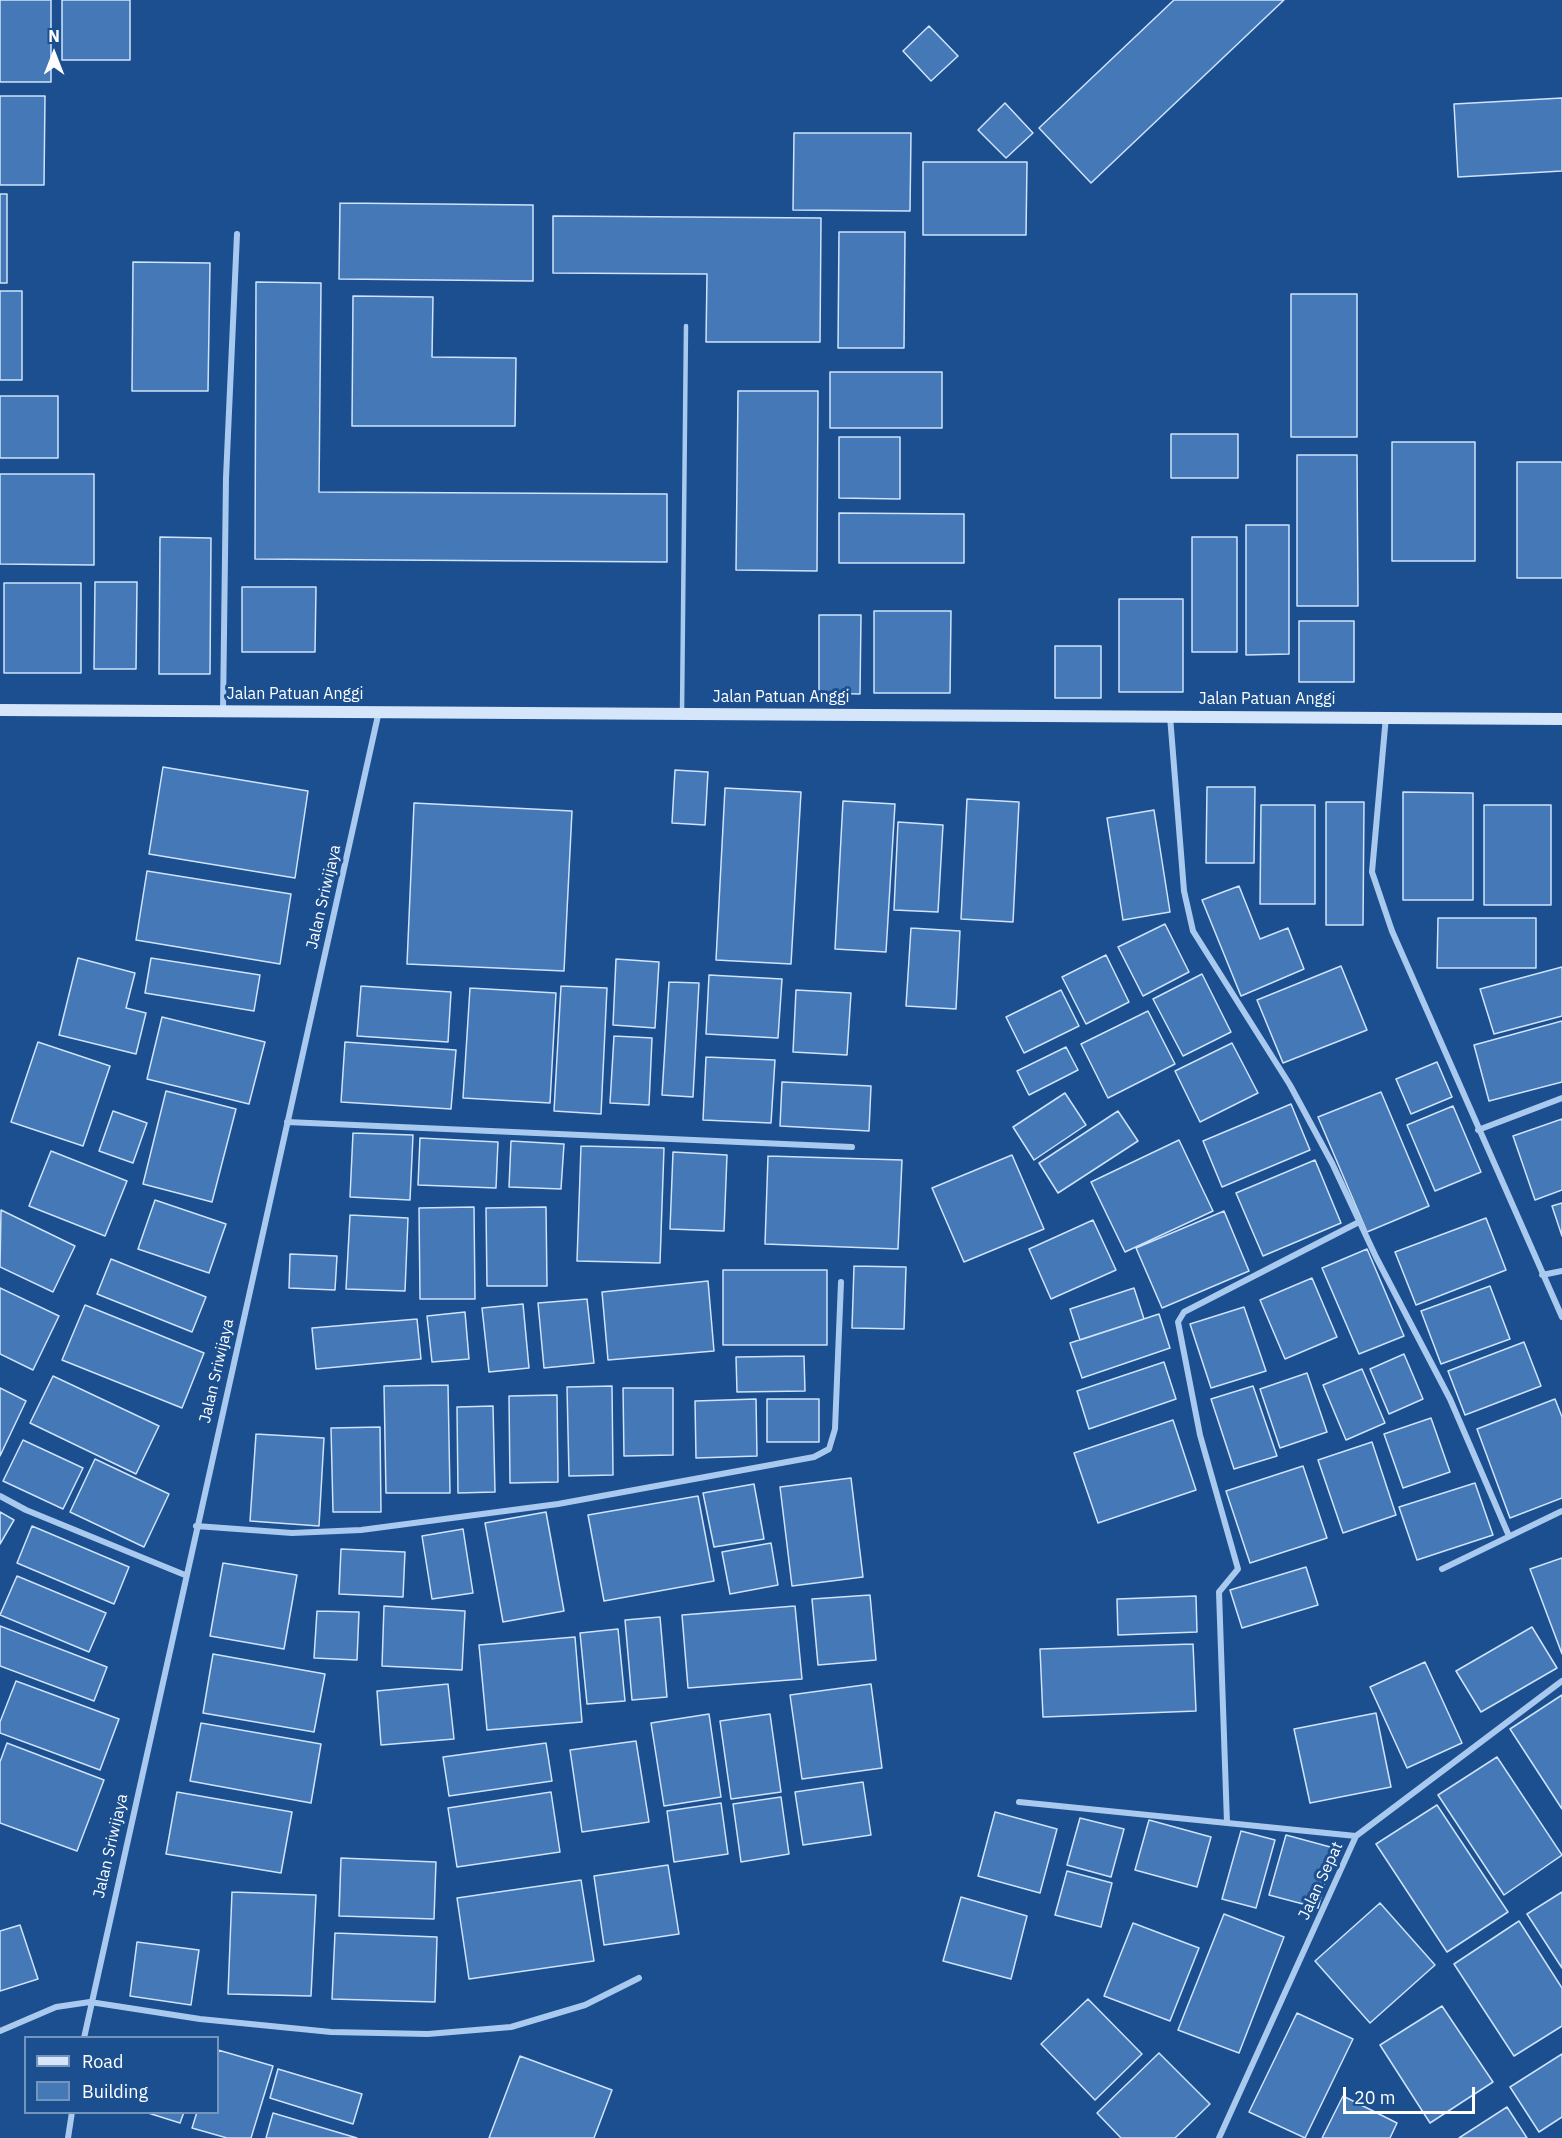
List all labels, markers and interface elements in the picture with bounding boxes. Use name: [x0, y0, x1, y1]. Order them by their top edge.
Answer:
north arrow: [24, 24, 84, 84]
text: N: [48, 26, 60, 46]
street label: Jalan Patuan Anggi: [227, 684, 363, 704]
street label: Jalan Patuan Anggi: [713, 687, 849, 707]
street label: Jalan Patuan Anggi: [1199, 689, 1335, 709]
street label: Jalan Sriwijaya: [303, 843, 345, 951]
street label: Jalan Sriwijaya: [196, 1317, 238, 1425]
street label: Jalan Sriwijaya: [90, 1792, 132, 1900]
street label: Jalan Sepat: [1295, 1839, 1347, 1923]
legend: [24, 2036, 219, 2114]
text: Road: [82, 2050, 123, 2073]
scale bar: [1346, 2075, 1478, 2113]
text: Building: [82, 2080, 148, 2103]
text: 20 m: [1354, 2086, 1396, 2109]

